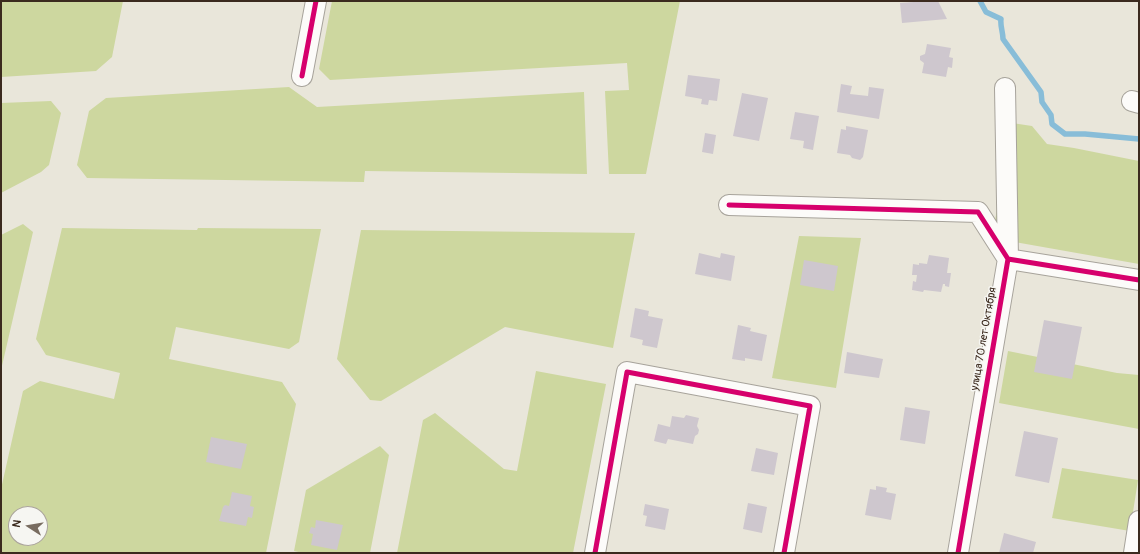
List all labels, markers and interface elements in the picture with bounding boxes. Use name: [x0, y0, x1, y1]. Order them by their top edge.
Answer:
street label: улица 70 лет Октября: [968, 286, 1000, 392]
north arrow: [8, 506, 48, 546]
text: N: [10, 519, 24, 529]

